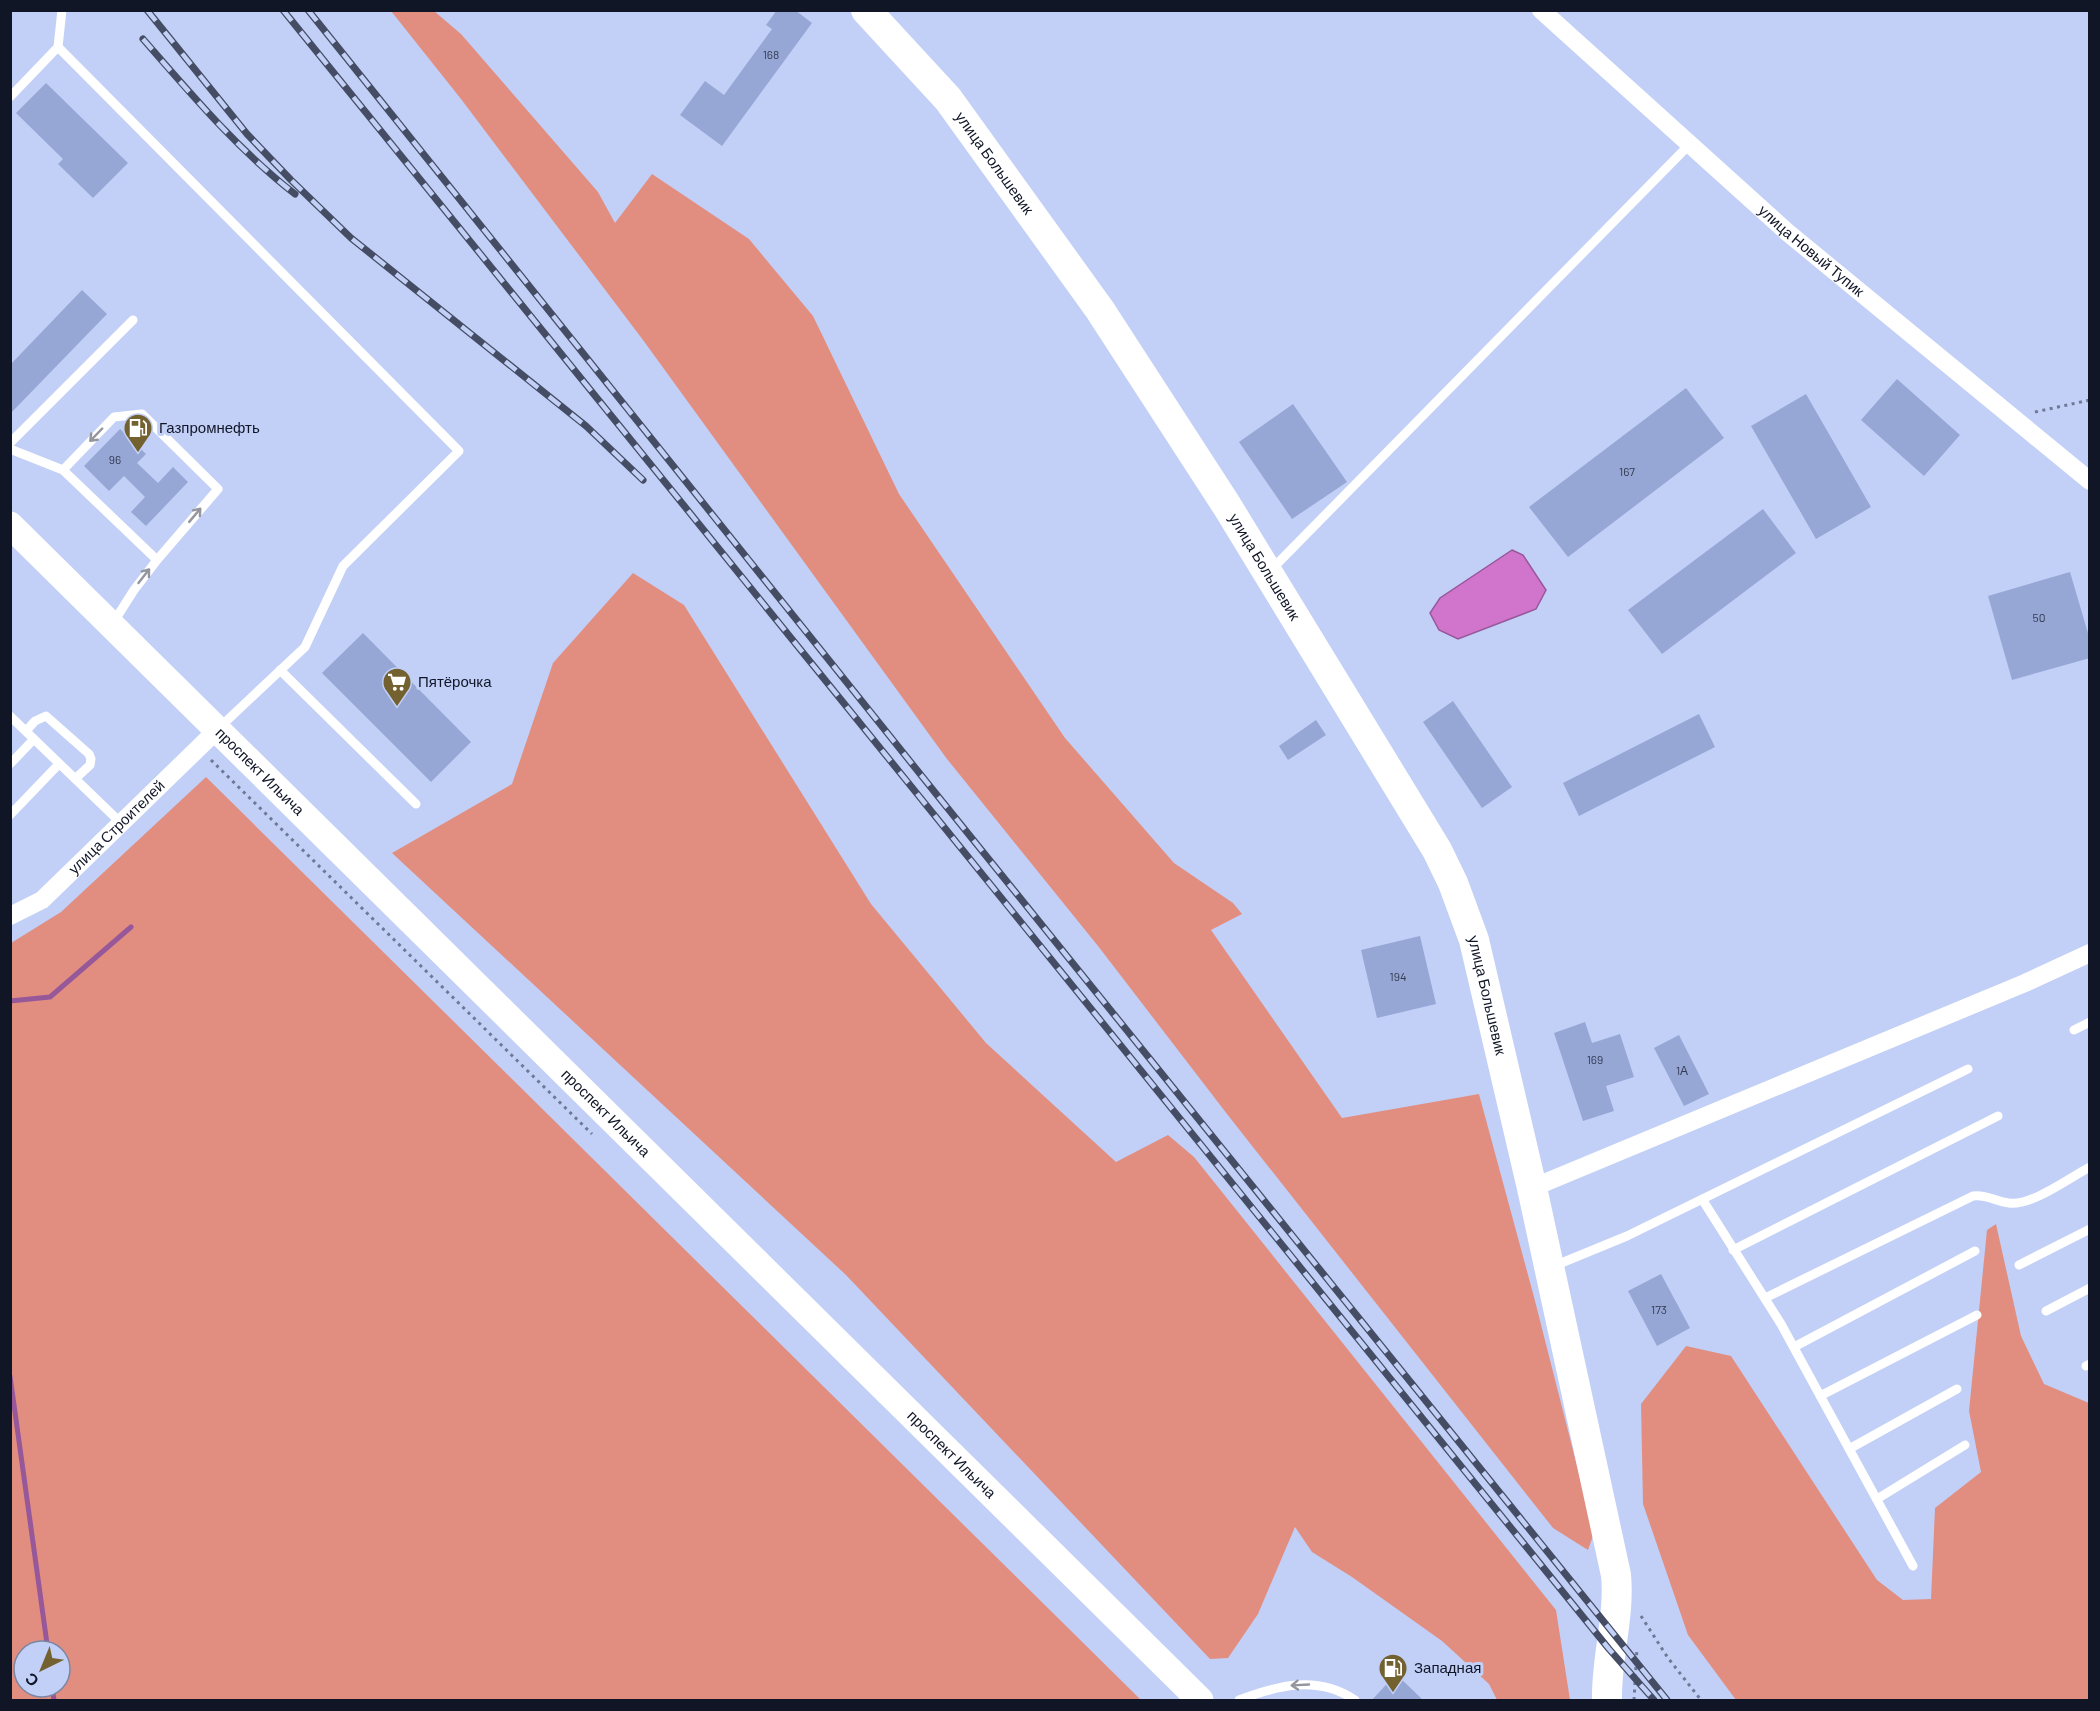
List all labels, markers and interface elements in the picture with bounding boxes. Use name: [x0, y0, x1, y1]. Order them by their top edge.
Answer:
house number: 168: [763, 47, 779, 61]
street label: улица Большевик: [952, 108, 1038, 218]
street label: улица Новый Тупик: [1755, 201, 1869, 300]
fuel station icon: Газпромнефть: [122, 412, 154, 454]
place label: Газпромнефть: [159, 418, 260, 436]
one-way arrow: [89, 428, 104, 443]
house number: 96: [109, 452, 121, 466]
house number: 167: [1619, 464, 1635, 478]
one-way arrow: [188, 508, 202, 523]
street label: улица Большевик: [1226, 510, 1305, 624]
one-way arrow: [138, 569, 151, 585]
house number: 50: [2033, 610, 2045, 624]
supermarket icon: Пятёрочка: [381, 666, 413, 708]
place label: Пятёрочка: [418, 672, 492, 690]
street label: проспект Ильича: [212, 723, 309, 819]
street label: улица Строителей: [64, 776, 168, 877]
street label: улица Большевик: [1465, 933, 1511, 1057]
house number: 194: [1389, 969, 1407, 983]
house number: 169: [1587, 1052, 1603, 1066]
house number: 1А: [1676, 1063, 1688, 1077]
street label: проспект Ильича: [558, 1065, 655, 1160]
house number: 173: [1651, 1302, 1667, 1316]
street label: проспект Ильича: [904, 1406, 1001, 1502]
north arrow: [12, 1639, 72, 1699]
fuel station icon: Западная: [1377, 1652, 1409, 1694]
place label: Западная: [1414, 1658, 1481, 1676]
text: С: [20, 1669, 42, 1691]
one-way arrow: [1291, 1679, 1311, 1690]

